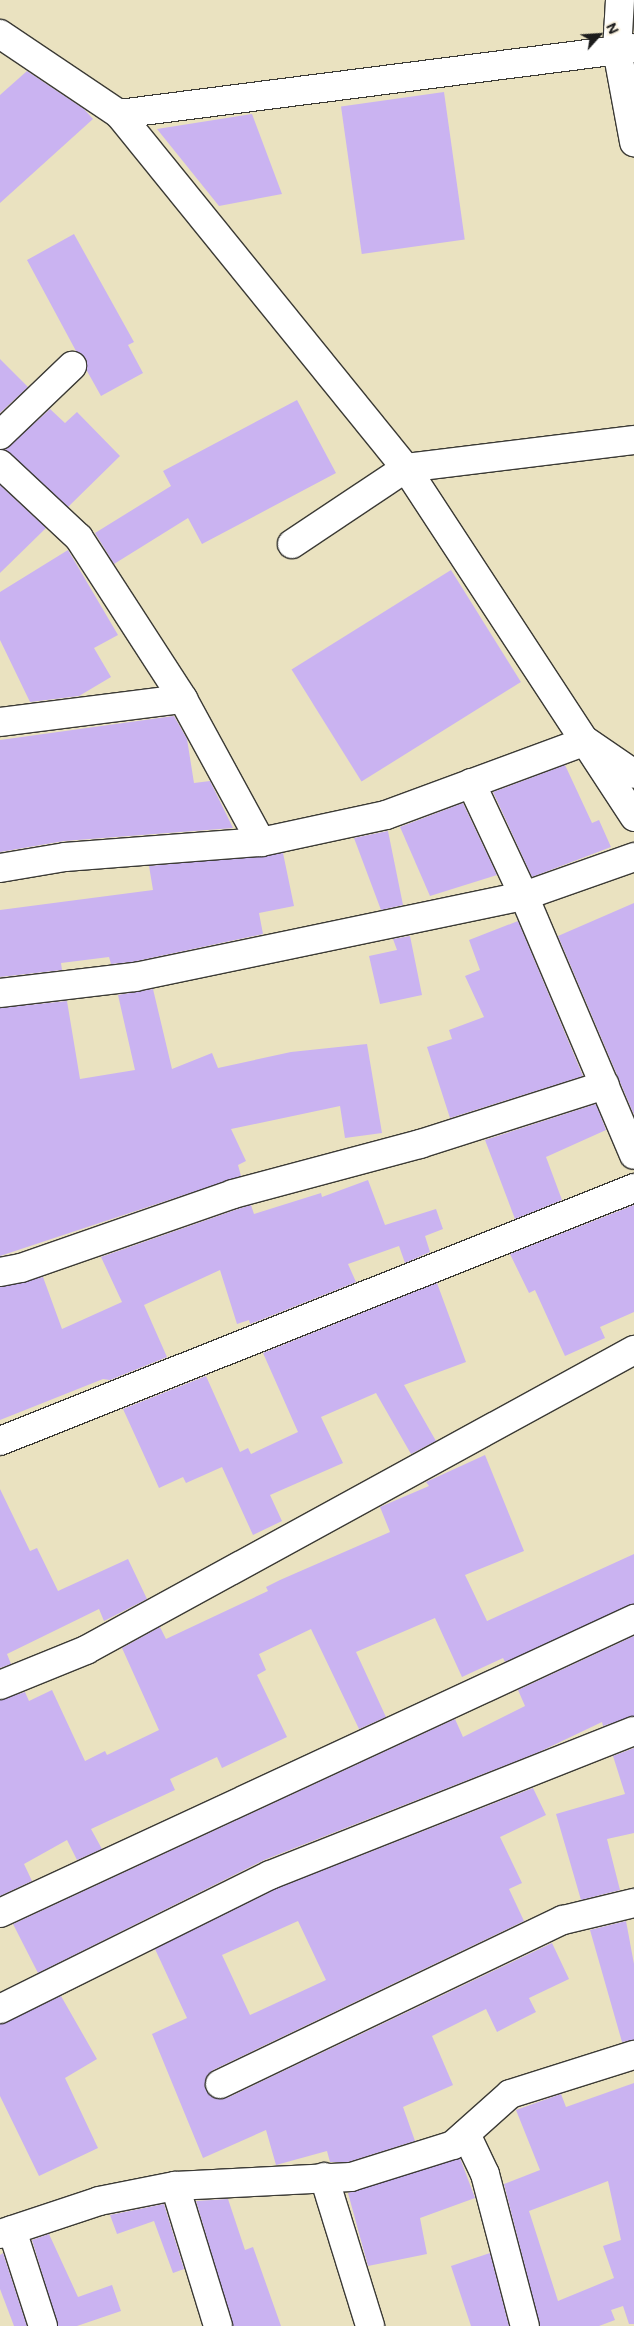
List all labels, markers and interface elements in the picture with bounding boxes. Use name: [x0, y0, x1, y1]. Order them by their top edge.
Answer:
north arrow: [574, 10, 624, 60]
text: N: [602, 19, 624, 37]

